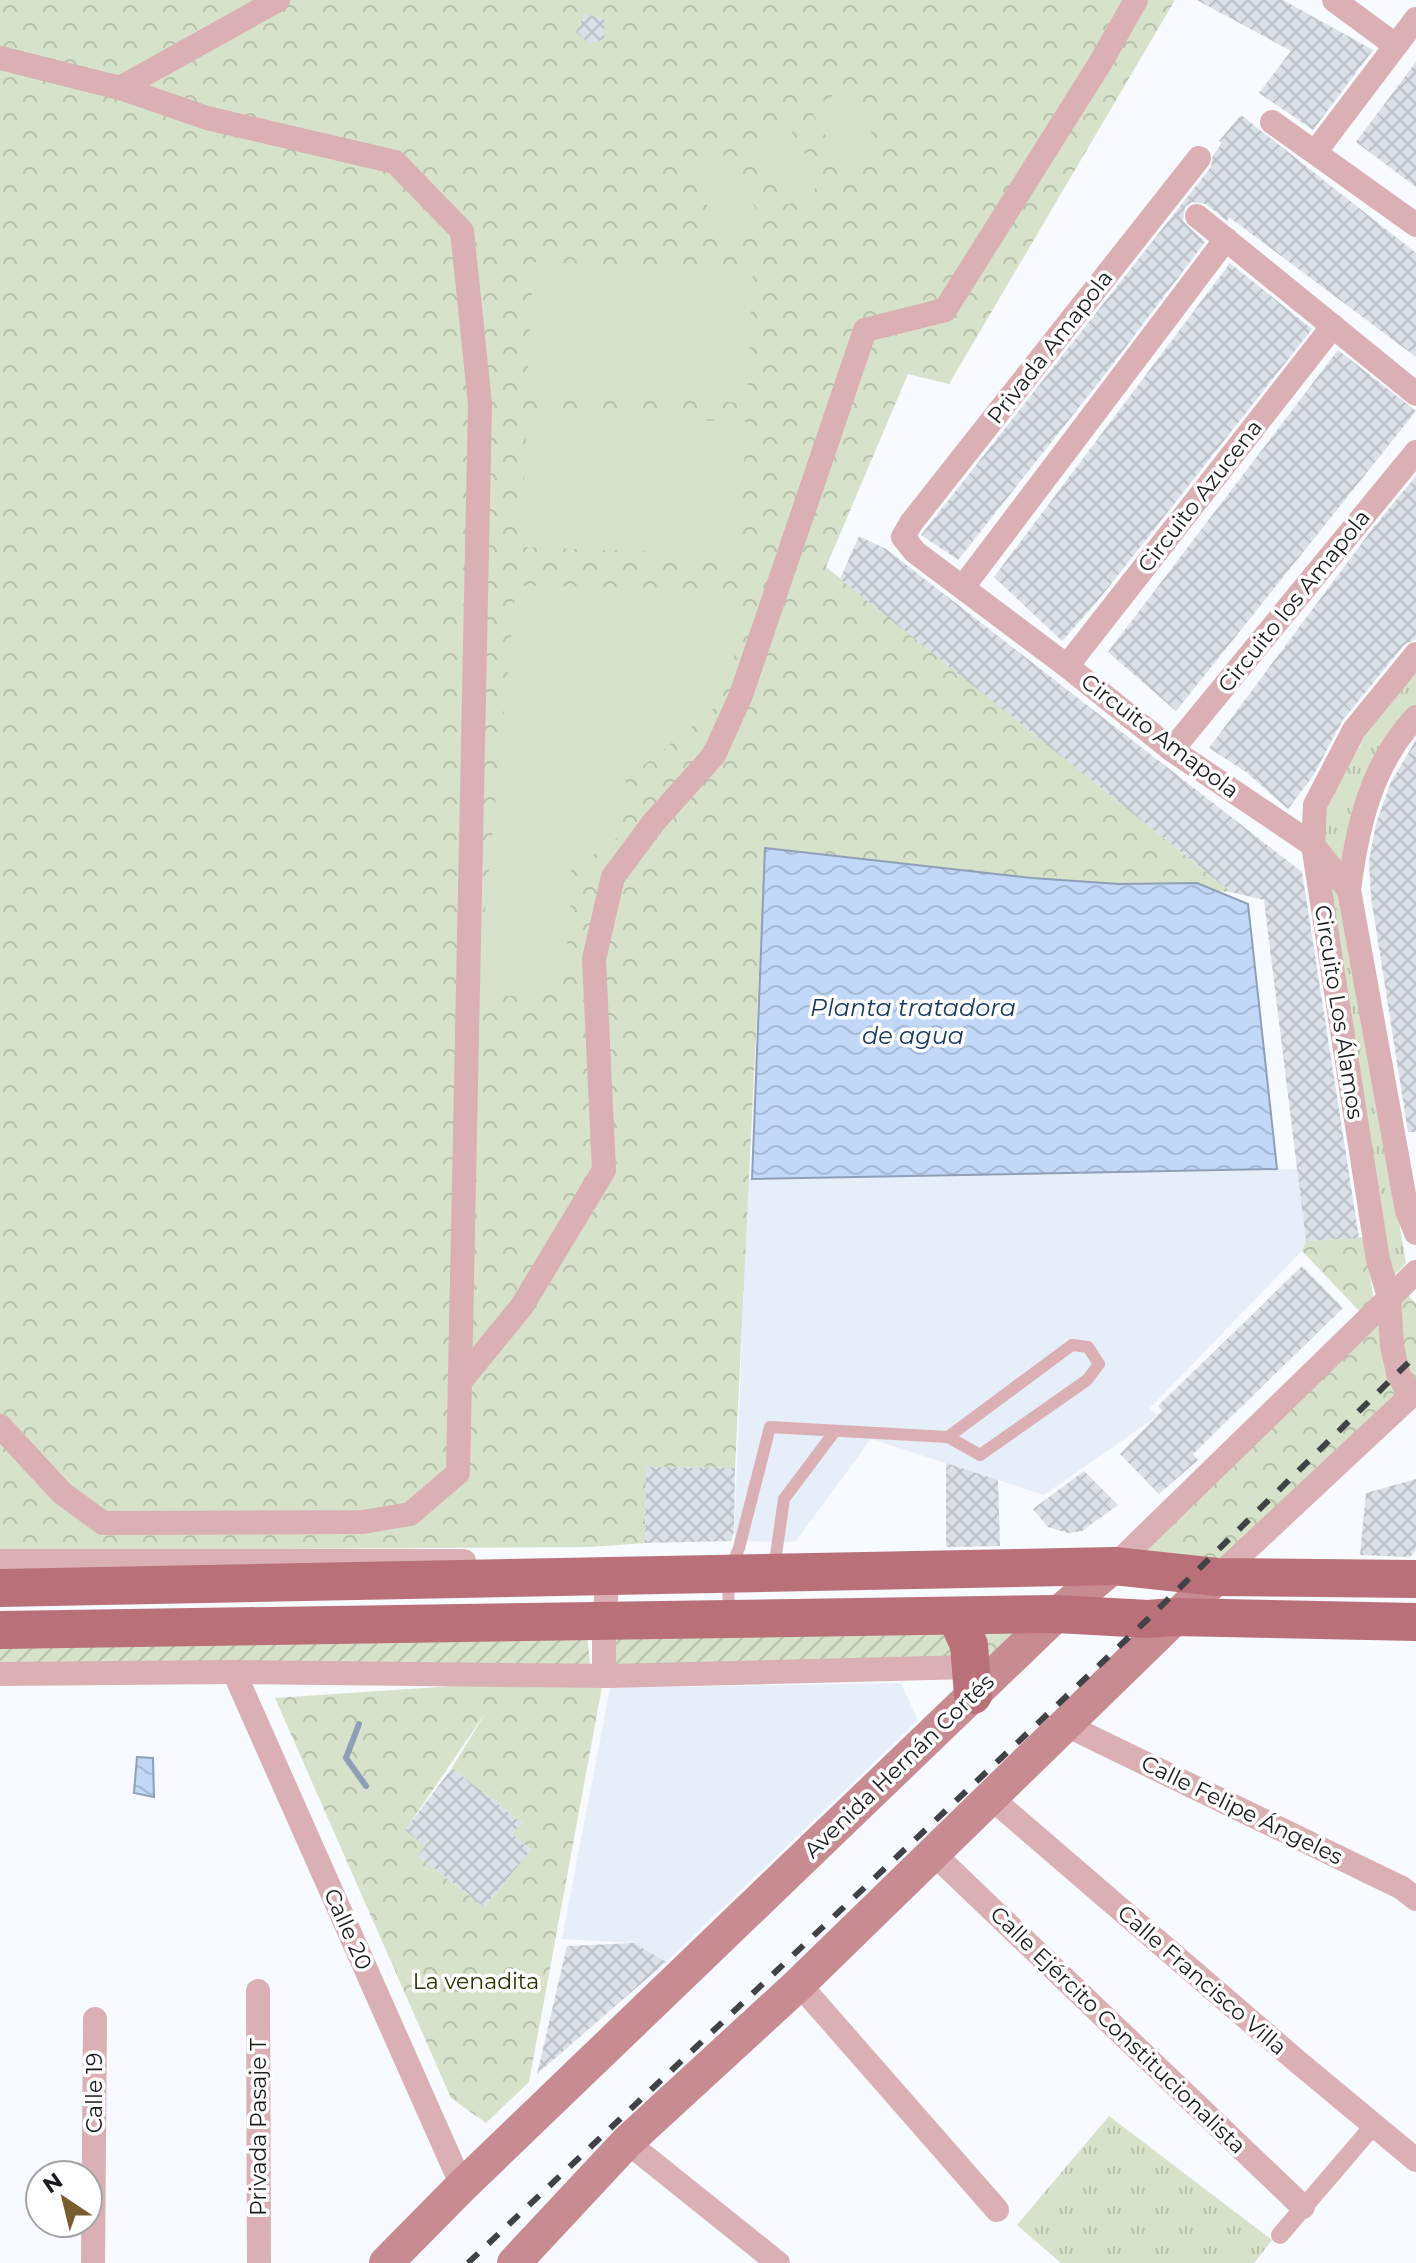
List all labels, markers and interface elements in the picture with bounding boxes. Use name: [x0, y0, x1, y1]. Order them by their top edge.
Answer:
street label: Privada Amapola: [982, 265, 1118, 429]
street label: Circuito Azucena: [1132, 414, 1268, 578]
street label: Circuito los Amapola: [1212, 504, 1376, 698]
street label: Circuito Amapola: [1076, 668, 1244, 804]
street label: Circuito Los Álamos: [1309, 903, 1369, 1121]
water label: Planta tratadora de agua: [810, 993, 1016, 1050]
street label: Avenida Hernán Cortés: [798, 1668, 1000, 1864]
street label: Calle Felipe Ángeles: [1137, 1749, 1347, 1871]
street label: Calle 20: [318, 1884, 378, 1974]
street label: Calle Francisco Villa: [1112, 1899, 1292, 2061]
street label: Calle Ejército Constitucionalista: [985, 1901, 1251, 2159]
park label: La venadita: [413, 1968, 539, 1995]
street label: Privada Pasaje T: [245, 2038, 272, 2216]
street label: Calle 19: [81, 2053, 108, 2133]
north arrow: [24, 2159, 104, 2239]
text: N: [38, 2167, 68, 2199]

